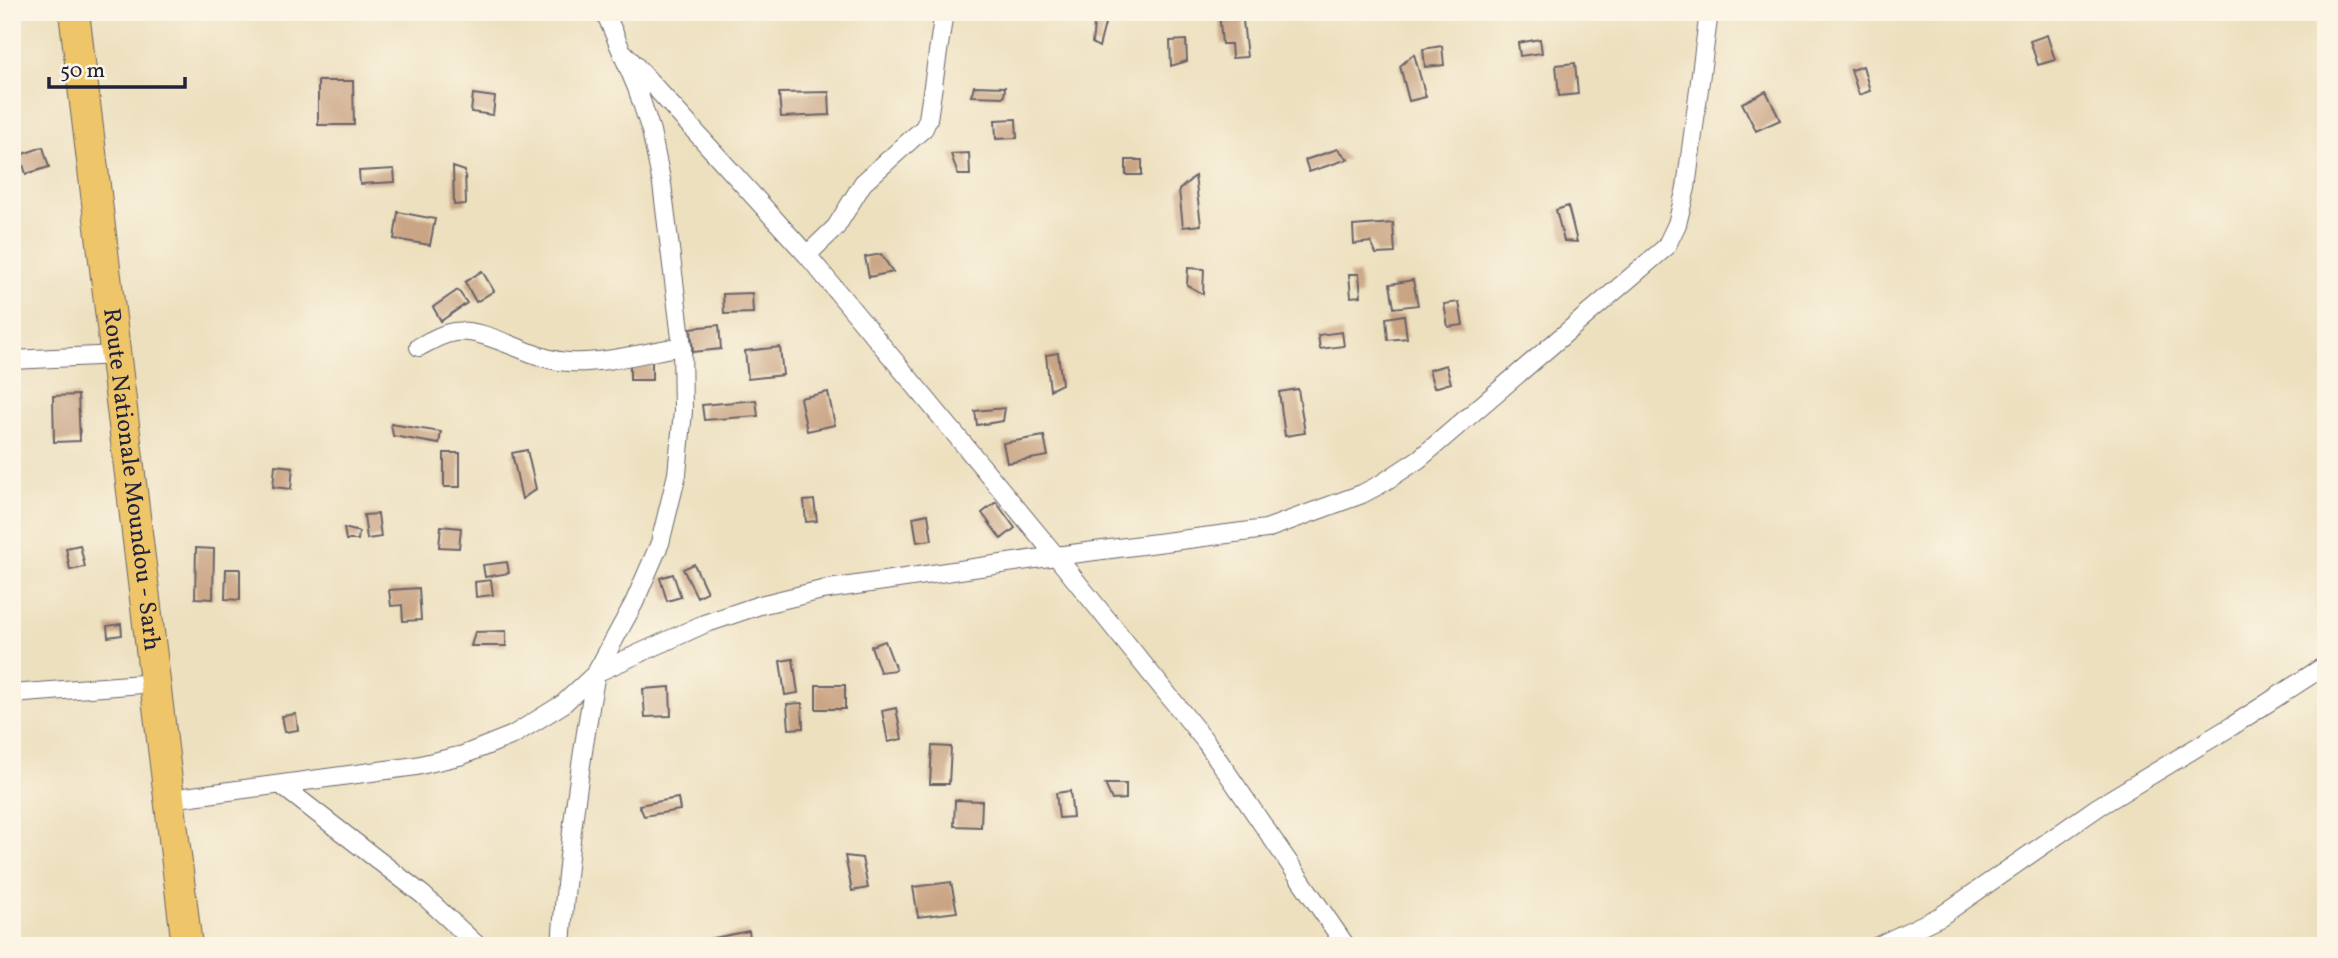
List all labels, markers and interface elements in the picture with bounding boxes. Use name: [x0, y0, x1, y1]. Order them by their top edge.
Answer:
scale bar: [49, 46, 186, 90]
text: 50 m: [60, 57, 105, 86]
street label: Route Nationale Moundou - Sarh: [93, 306, 168, 653]

